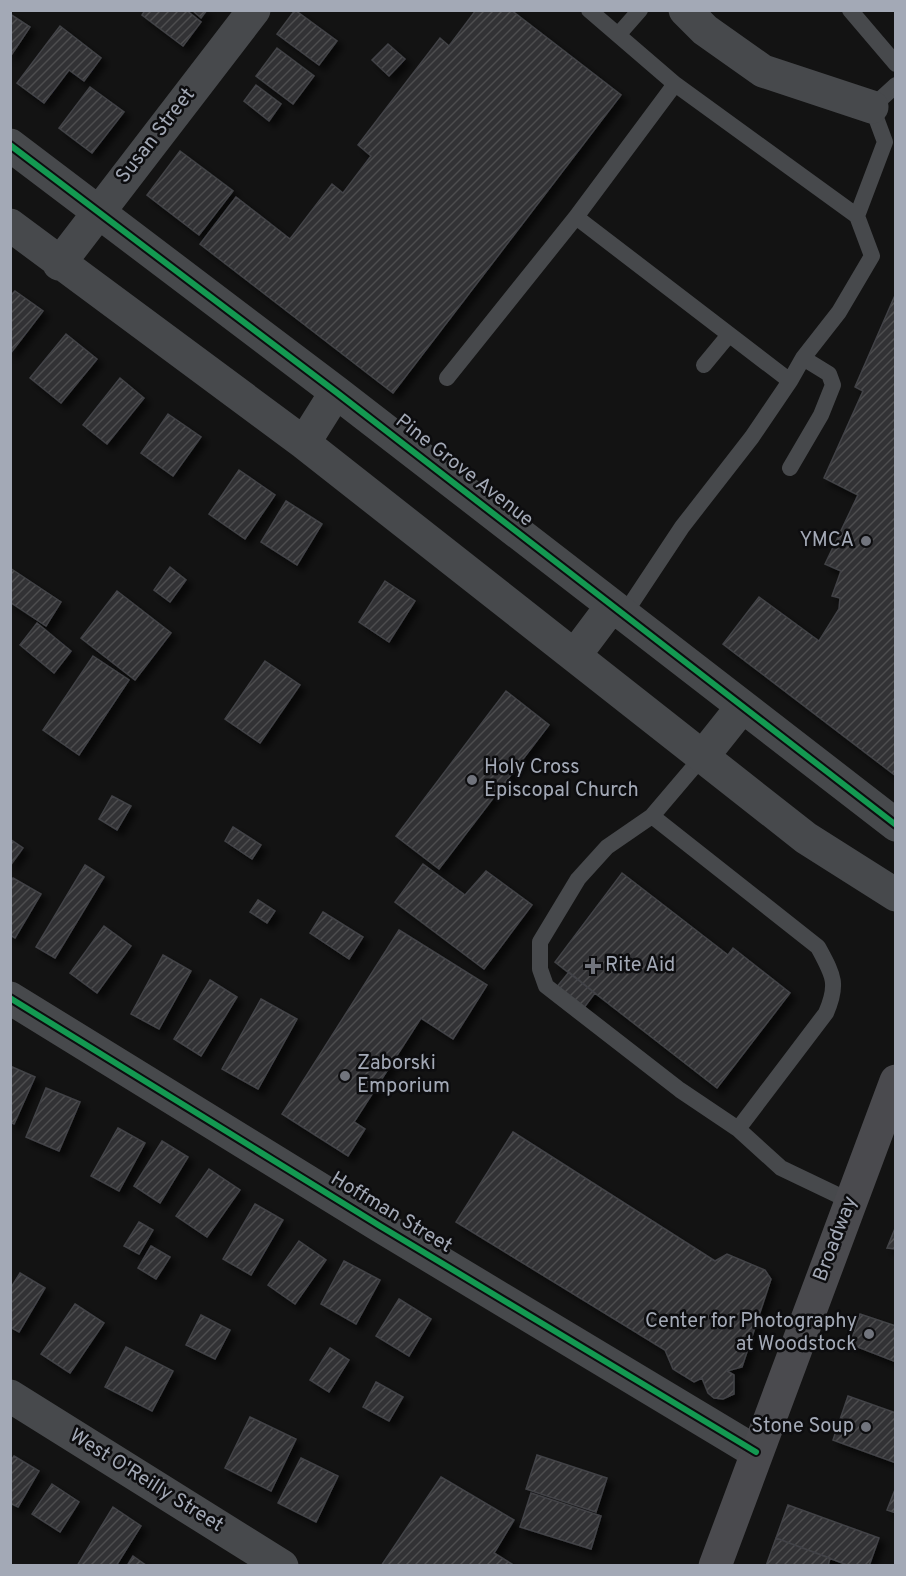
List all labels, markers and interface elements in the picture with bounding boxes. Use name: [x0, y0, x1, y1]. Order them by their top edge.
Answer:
street label: Susan Street: [111, 83, 201, 189]
street label: Pine Grove Avenue: [390, 409, 538, 533]
place label: YMCA: [799, 528, 854, 554]
marker: YMCA: [859, 534, 873, 548]
place label: Holy Cross Episcopal Church: [484, 755, 639, 804]
marker: Holy Cross Episcopal Church: [465, 773, 479, 787]
place label: Rite Aid: [605, 953, 675, 979]
marker: Rite Aid: [586, 959, 600, 973]
place label: Zaborski Emporium: [357, 1051, 450, 1100]
marker: Zaborski Emporium: [338, 1069, 352, 1083]
street label: Hoffman Street: [325, 1166, 457, 1260]
street label: Broadway: [808, 1193, 864, 1285]
place label: Center for Photography at Woodstock: [645, 1309, 857, 1358]
marker: Center for Photography at Woodstock: [862, 1327, 876, 1341]
place label: Stone Soup: [751, 1414, 854, 1440]
marker: Stone Soup: [859, 1420, 873, 1434]
street label: West O'Reilly Street: [64, 1423, 228, 1539]

